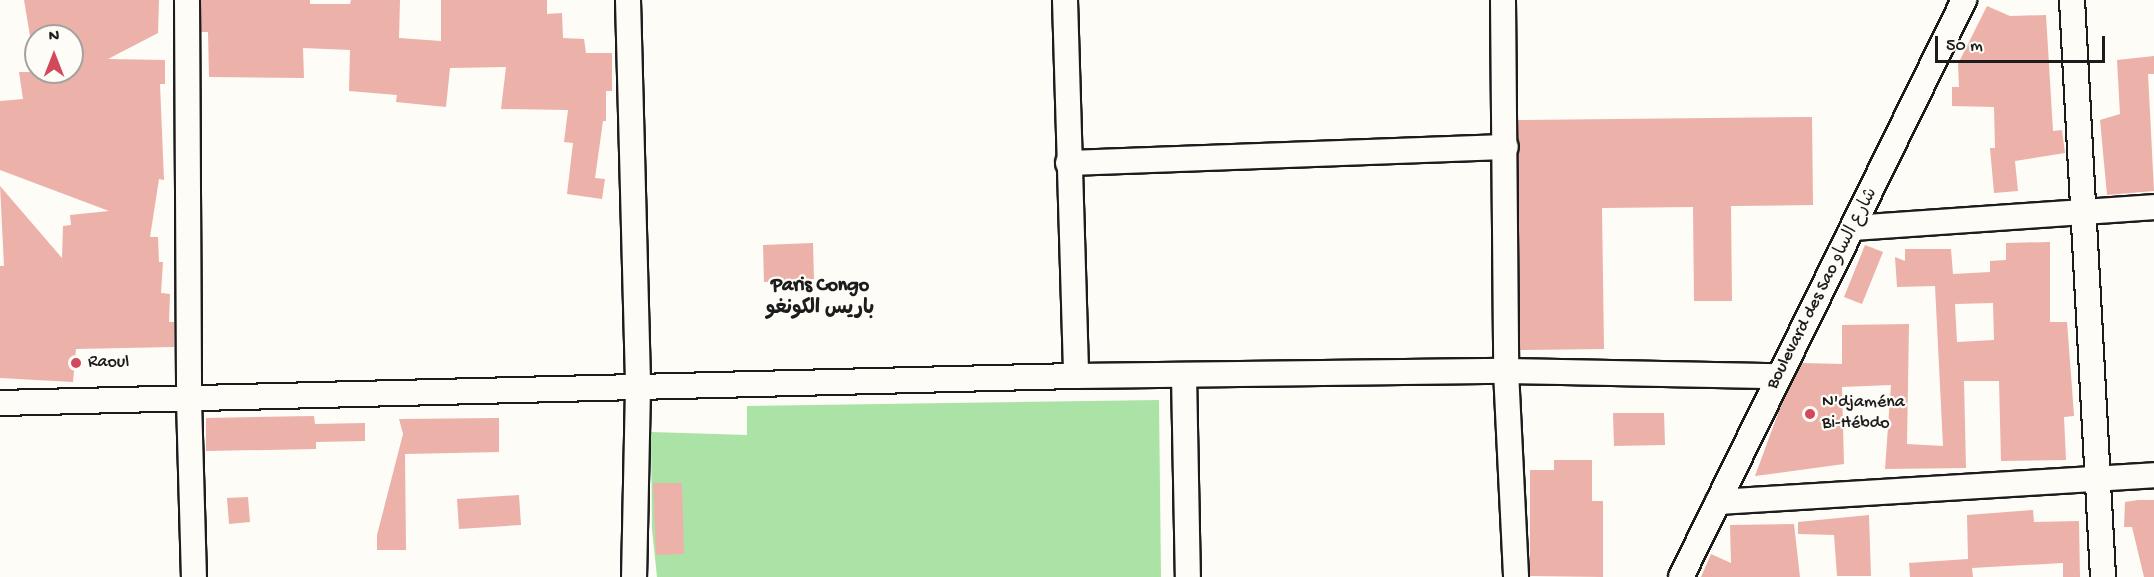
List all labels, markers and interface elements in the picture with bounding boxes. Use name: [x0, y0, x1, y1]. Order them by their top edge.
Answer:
north arrow: [24, 24, 84, 84]
scale bar: [1938, 24, 2108, 62]
text: N: [49, 28, 59, 47]
text: 50 m: [1946, 36, 1983, 57]
street label: Boulevard des Sao شارع الساو: [1763, 185, 1883, 393]
district label: Paris Congo باريس الكونغو: [766, 274, 874, 321]
place label: Raoul: [88, 352, 129, 374]
marker: Raoul: [69, 356, 83, 370]
place label: N'djaména Bi-Hébdo: [1822, 393, 1905, 436]
marker: N'djaména Bi-Hébdo: [1803, 407, 1817, 421]

